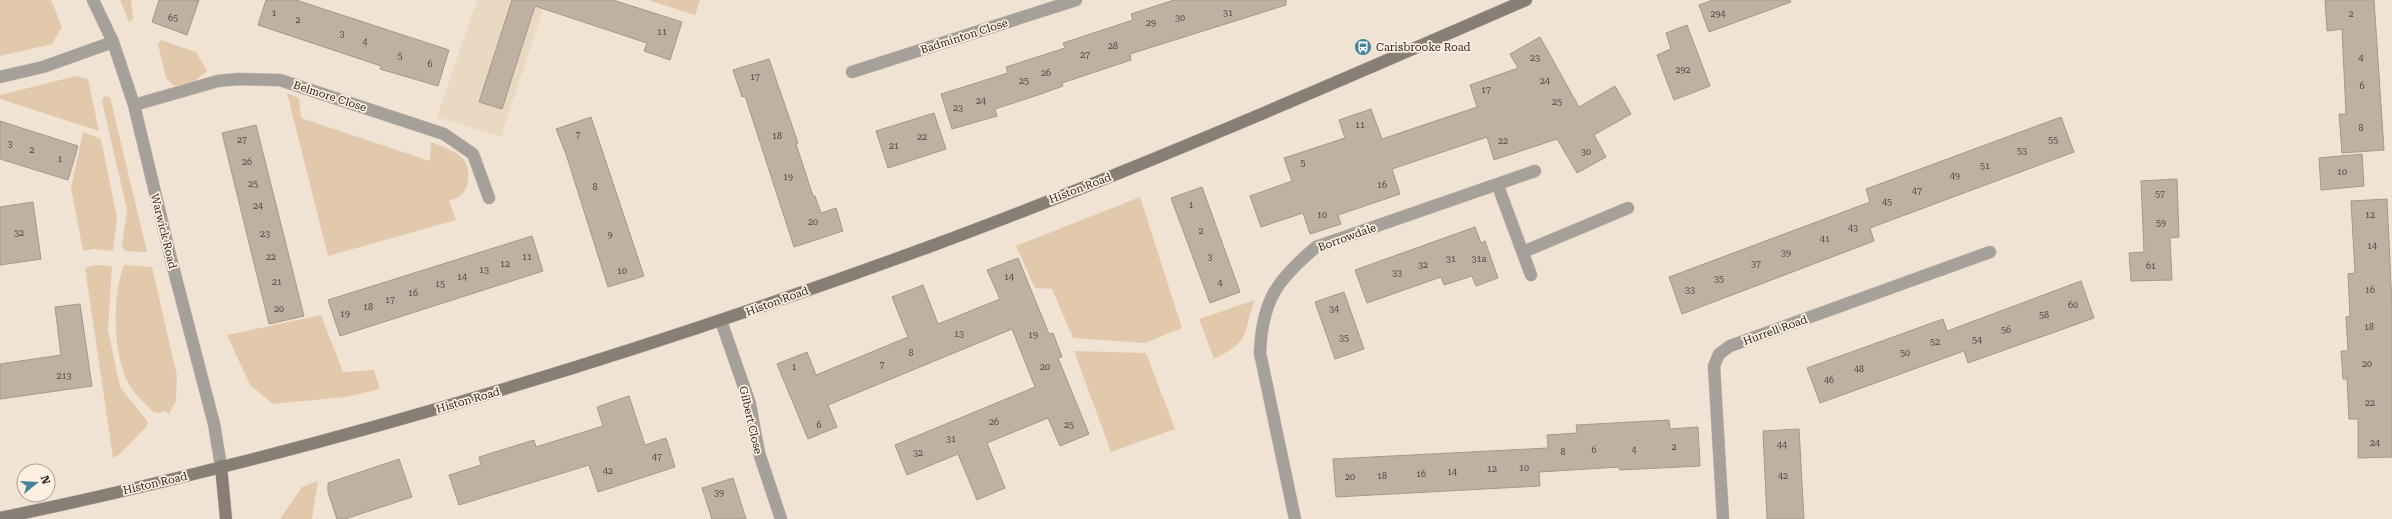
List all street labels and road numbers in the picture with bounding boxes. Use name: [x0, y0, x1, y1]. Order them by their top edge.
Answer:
street label: Badminton Close: [919, 16, 1009, 57]
street label: Belmore Close: [292, 79, 368, 114]
street label: Histon Road: [1047, 171, 1113, 206]
street label: Warwick Road: [148, 192, 179, 270]
street label: Borrowdale: [1316, 221, 1378, 254]
street label: Histon Road: [744, 284, 810, 319]
street label: Hurrell Road: [1741, 313, 1809, 348]
street label: Histon Road: [435, 385, 501, 416]
street label: Gilbert Close: [736, 385, 765, 455]
street label: Histon Road: [122, 470, 189, 497]

